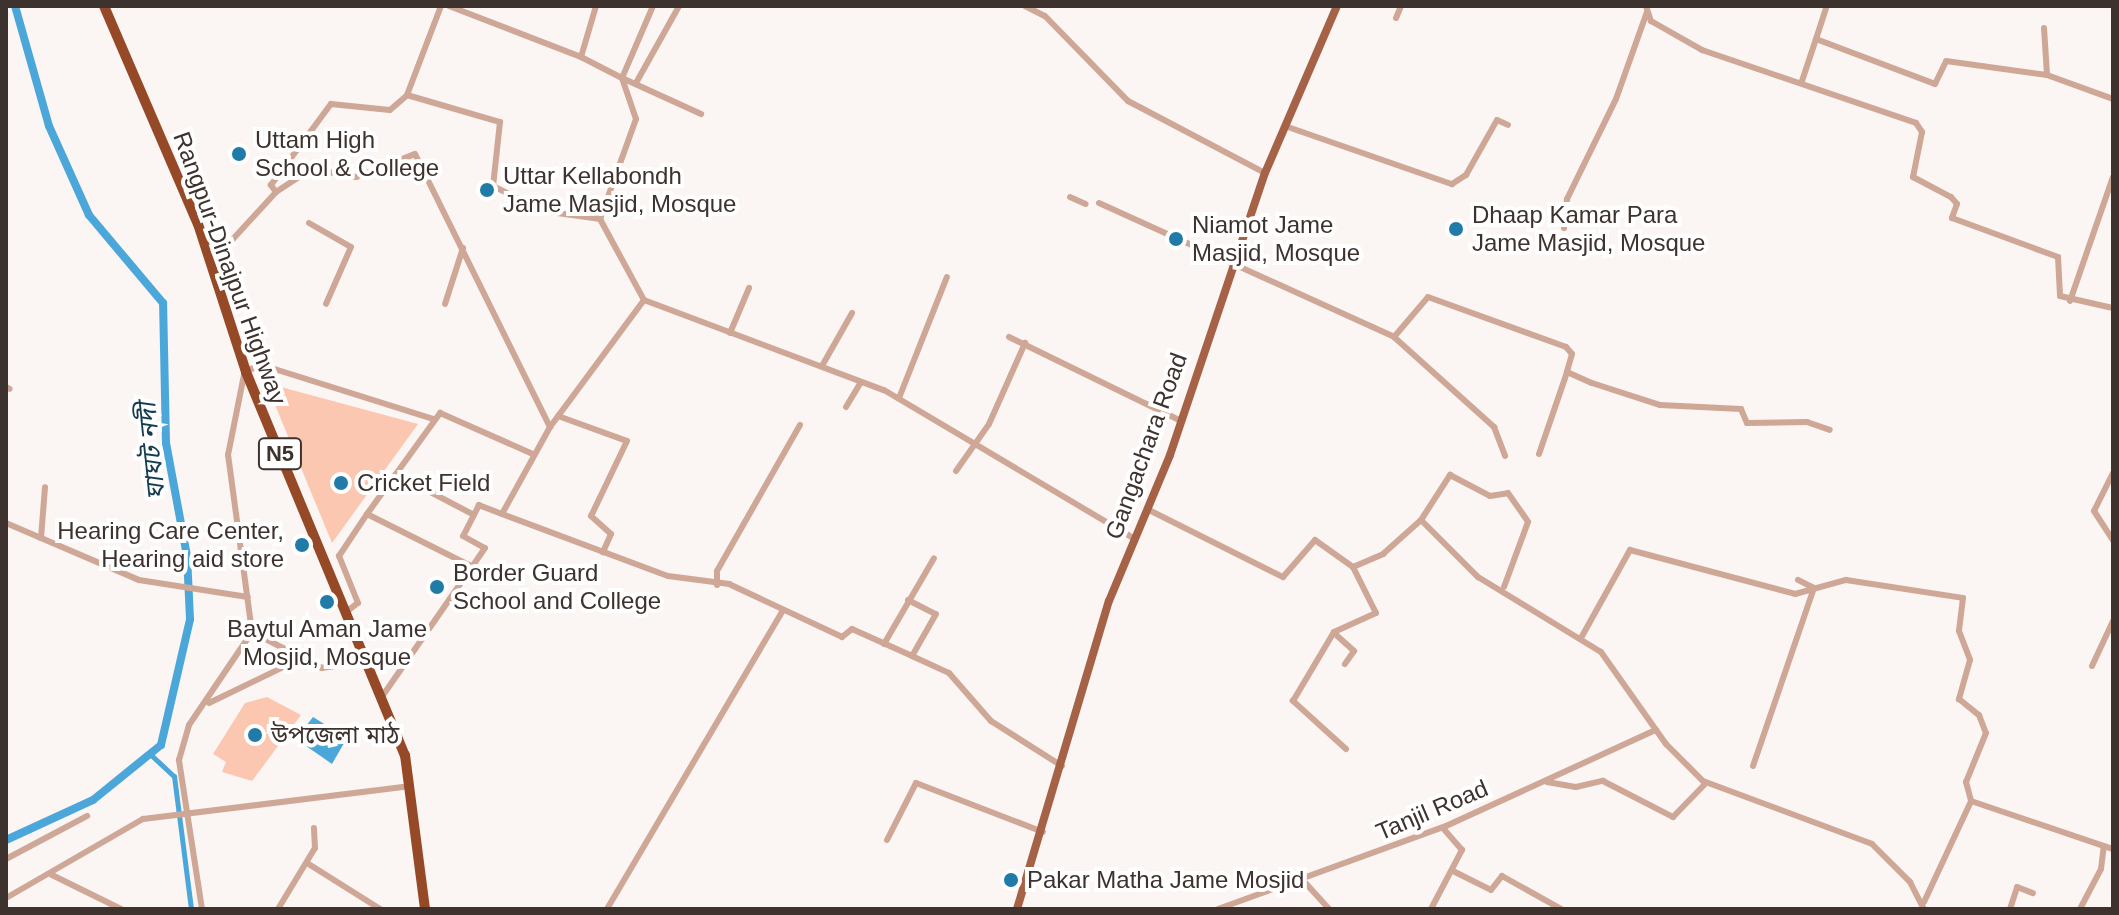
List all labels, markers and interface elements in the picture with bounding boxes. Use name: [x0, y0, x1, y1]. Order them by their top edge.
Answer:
place label: Uttam High School & College: [255, 126, 439, 182]
street label: Rangpur-Dinajpur Highway: [167, 128, 293, 408]
marker: Uttam High School & College: [230, 145, 248, 163]
place label: Uttar Kellabondh Jame Masjid, Mosque: [503, 162, 736, 218]
marker: Uttar Kellabondh Jame Masjid, Mosque: [478, 181, 496, 199]
place label: Dhaap Kamar Para Jame Masjid, Mosque: [1472, 201, 1705, 257]
place label: Niamot Jame Masjid, Mosque: [1192, 211, 1360, 267]
marker: Dhaap Kamar Para Jame Masjid, Mosque: [1447, 220, 1465, 238]
marker: Niamot Jame Masjid, Mosque: [1167, 230, 1185, 248]
street label: Gangachara Road: [1099, 349, 1193, 543]
water label: ঘাঘট নদী: [131, 401, 173, 501]
road number: N5: [256, 436, 304, 472]
place label: Cricket Field: [357, 469, 490, 497]
marker: Cricket Field: [332, 474, 350, 492]
place label: Hearing Care Center, Hearing aid store: [57, 517, 284, 573]
marker: Hearing Care Center, Hearing aid store: [291, 534, 313, 556]
place label: Border Guard School and College: [453, 559, 661, 615]
marker: Border Guard School and College: [428, 578, 446, 596]
marker: Baytul Aman Jame Mosjid, Mosque: [318, 593, 336, 611]
place label: Baytul Aman Jame Mosjid, Mosque: [226, 615, 428, 671]
place label: উপজেলা মাঠ: [271, 721, 399, 749]
marker: উপজেলা মাঠ: [246, 726, 264, 744]
street label: Tanjil Road: [1372, 774, 1492, 846]
place label: Pakar Matha Jame Mosjid: [1027, 866, 1304, 894]
marker: Pakar Matha Jame Mosjid: [1002, 871, 1020, 889]

